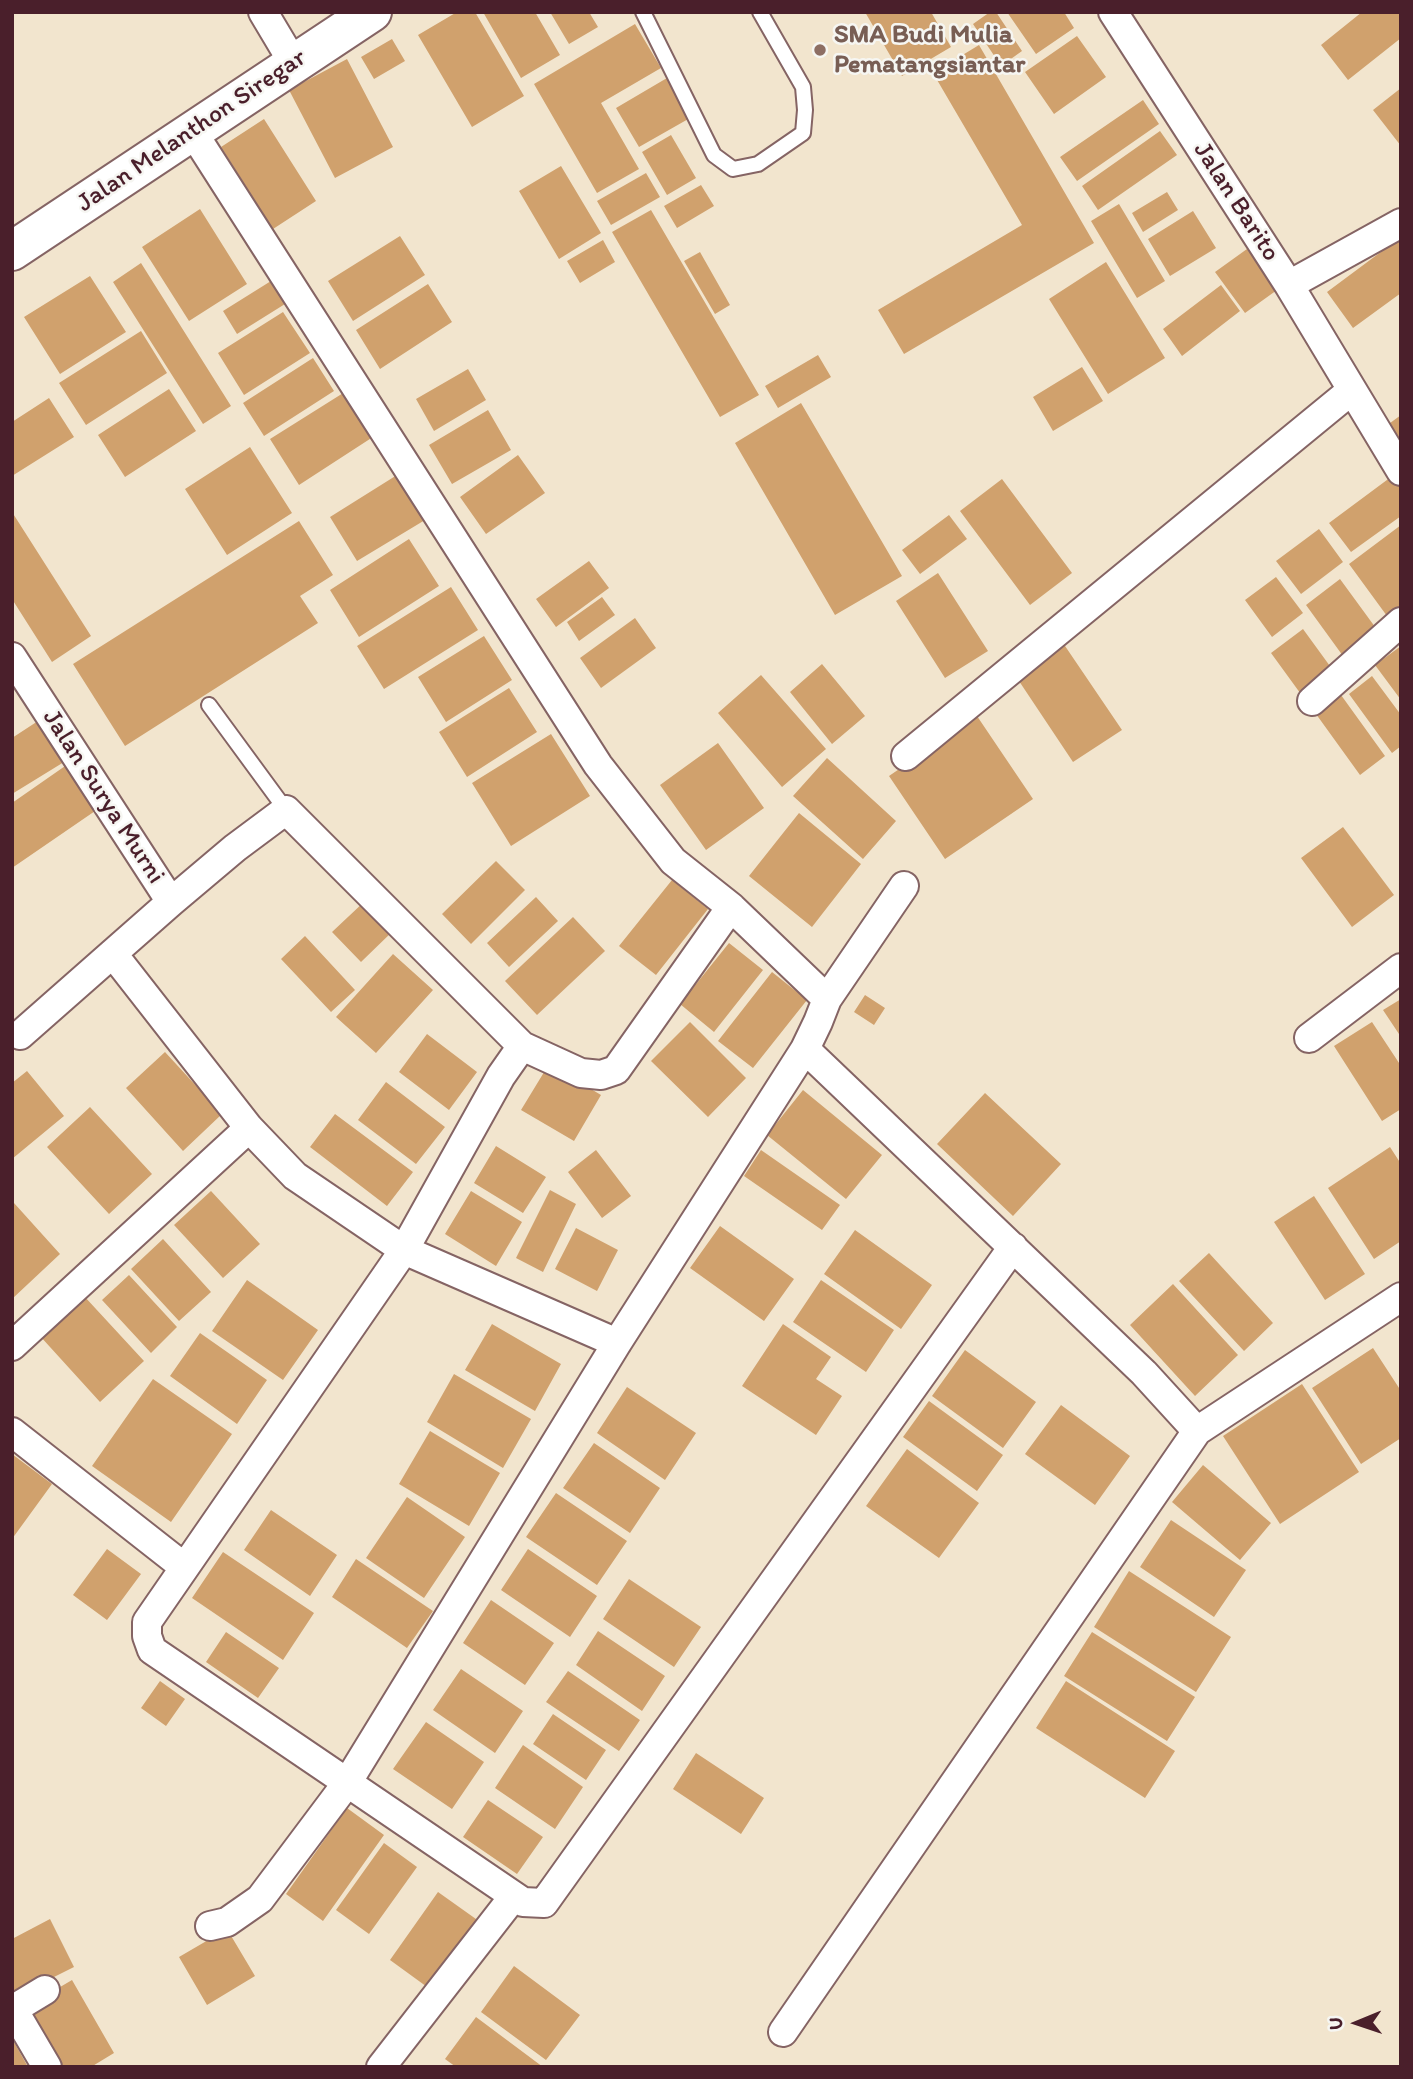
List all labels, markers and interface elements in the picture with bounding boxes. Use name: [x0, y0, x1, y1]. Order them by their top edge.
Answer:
place label: SMA Budi Mulia Pematangsiantar: [834, 19, 1025, 80]
marker: SMA Budi Mulia Pematangsiantar: [812, 42, 828, 58]
street label: Jalan Melanthon Siregar: [71, 43, 313, 219]
street label: Jalan Barito: [1186, 137, 1286, 267]
street label: Jalan Surya Murni: [35, 704, 171, 890]
north arrow: [1322, 1988, 1392, 2058]
text: U: [1324, 2017, 1347, 2030]

